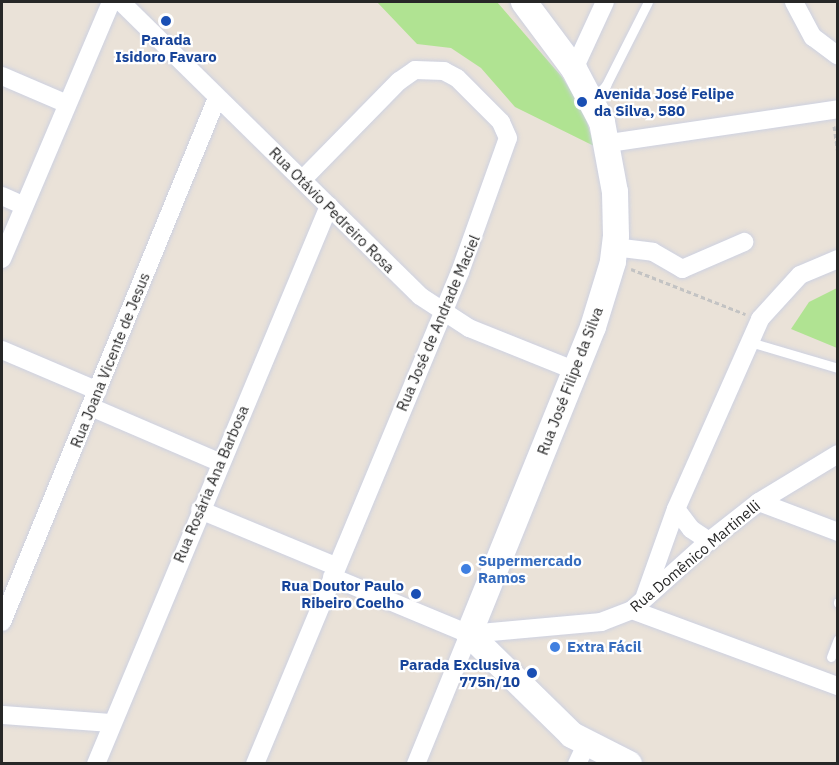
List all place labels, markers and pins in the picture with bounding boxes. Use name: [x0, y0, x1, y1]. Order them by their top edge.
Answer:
marker: Parada Isidoro Favaro: [159, 14, 173, 28]
place label: Parada Isidoro Favaro: [115, 30, 217, 65]
place label: Avenida José Felipe da Silva, 580: [594, 84, 734, 119]
marker: Avenida José Felipe da Silva, 580: [575, 95, 589, 109]
place label: Supermercado Ramos: [478, 551, 582, 586]
marker: Supermercado Ramos: [459, 562, 473, 576]
place label: Rua Doutor Paulo Ribeiro Coelho: [281, 576, 404, 611]
marker: Rua Doutor Paulo Ribeiro Coelho: [409, 587, 423, 601]
place label: Extra Fácil: [567, 638, 641, 656]
marker: Extra Fácil: [548, 640, 562, 654]
place label: Parada Exclusiva 775n/10: [399, 655, 520, 690]
marker: Parada Exclusiva 775n/10: [525, 666, 539, 680]

